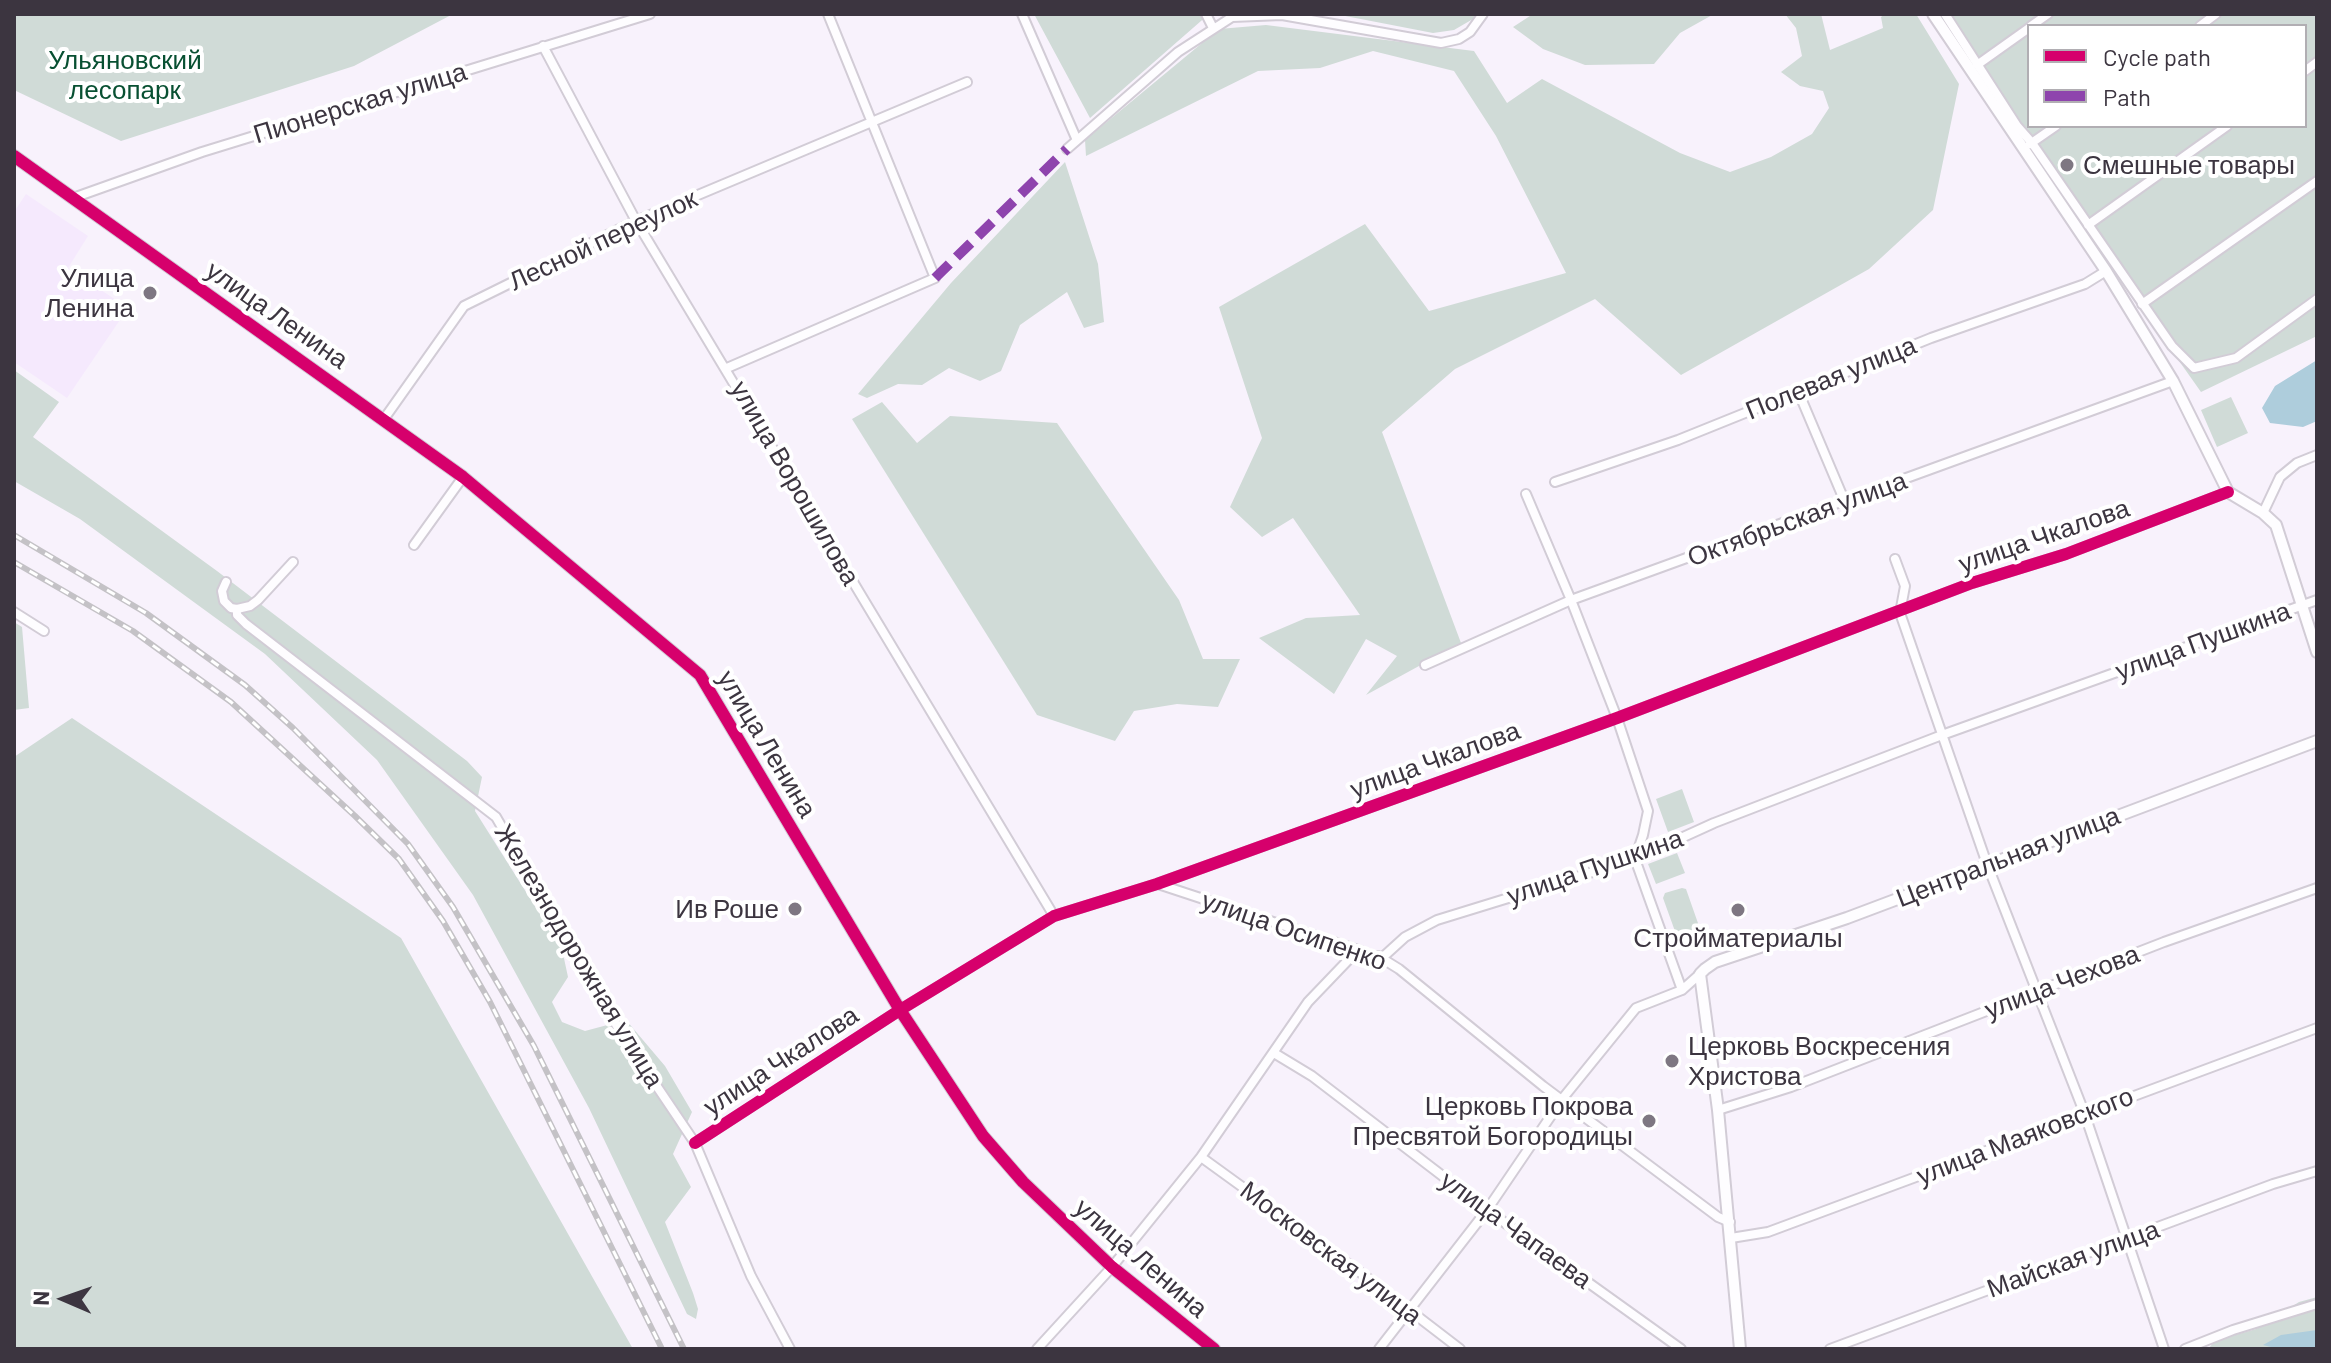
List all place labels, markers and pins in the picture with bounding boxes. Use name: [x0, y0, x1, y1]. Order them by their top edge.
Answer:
place label: Смешные товары: [2083, 149, 2295, 181]
marker: Смешные товары: [2058, 156, 2076, 174]
place label: Улица Ленина: [45, 262, 134, 324]
marker: Улица Ленина: [141, 284, 159, 302]
place label: Ив Роше: [675, 893, 779, 925]
marker: Ив Роше: [786, 900, 804, 918]
marker: Стройматериалы: [1729, 901, 1747, 919]
place label: Стройматериалы: [1633, 922, 1843, 954]
place label: Церковь Воскресения Христова: [1688, 1030, 1950, 1092]
marker: Церковь Воскресения Христова: [1663, 1052, 1681, 1070]
place label: Церковь Покрова Пресвятой Богородицы: [1352, 1090, 1633, 1152]
marker: Церковь Покрова Пресвятой Богородицы: [1640, 1112, 1658, 1130]

